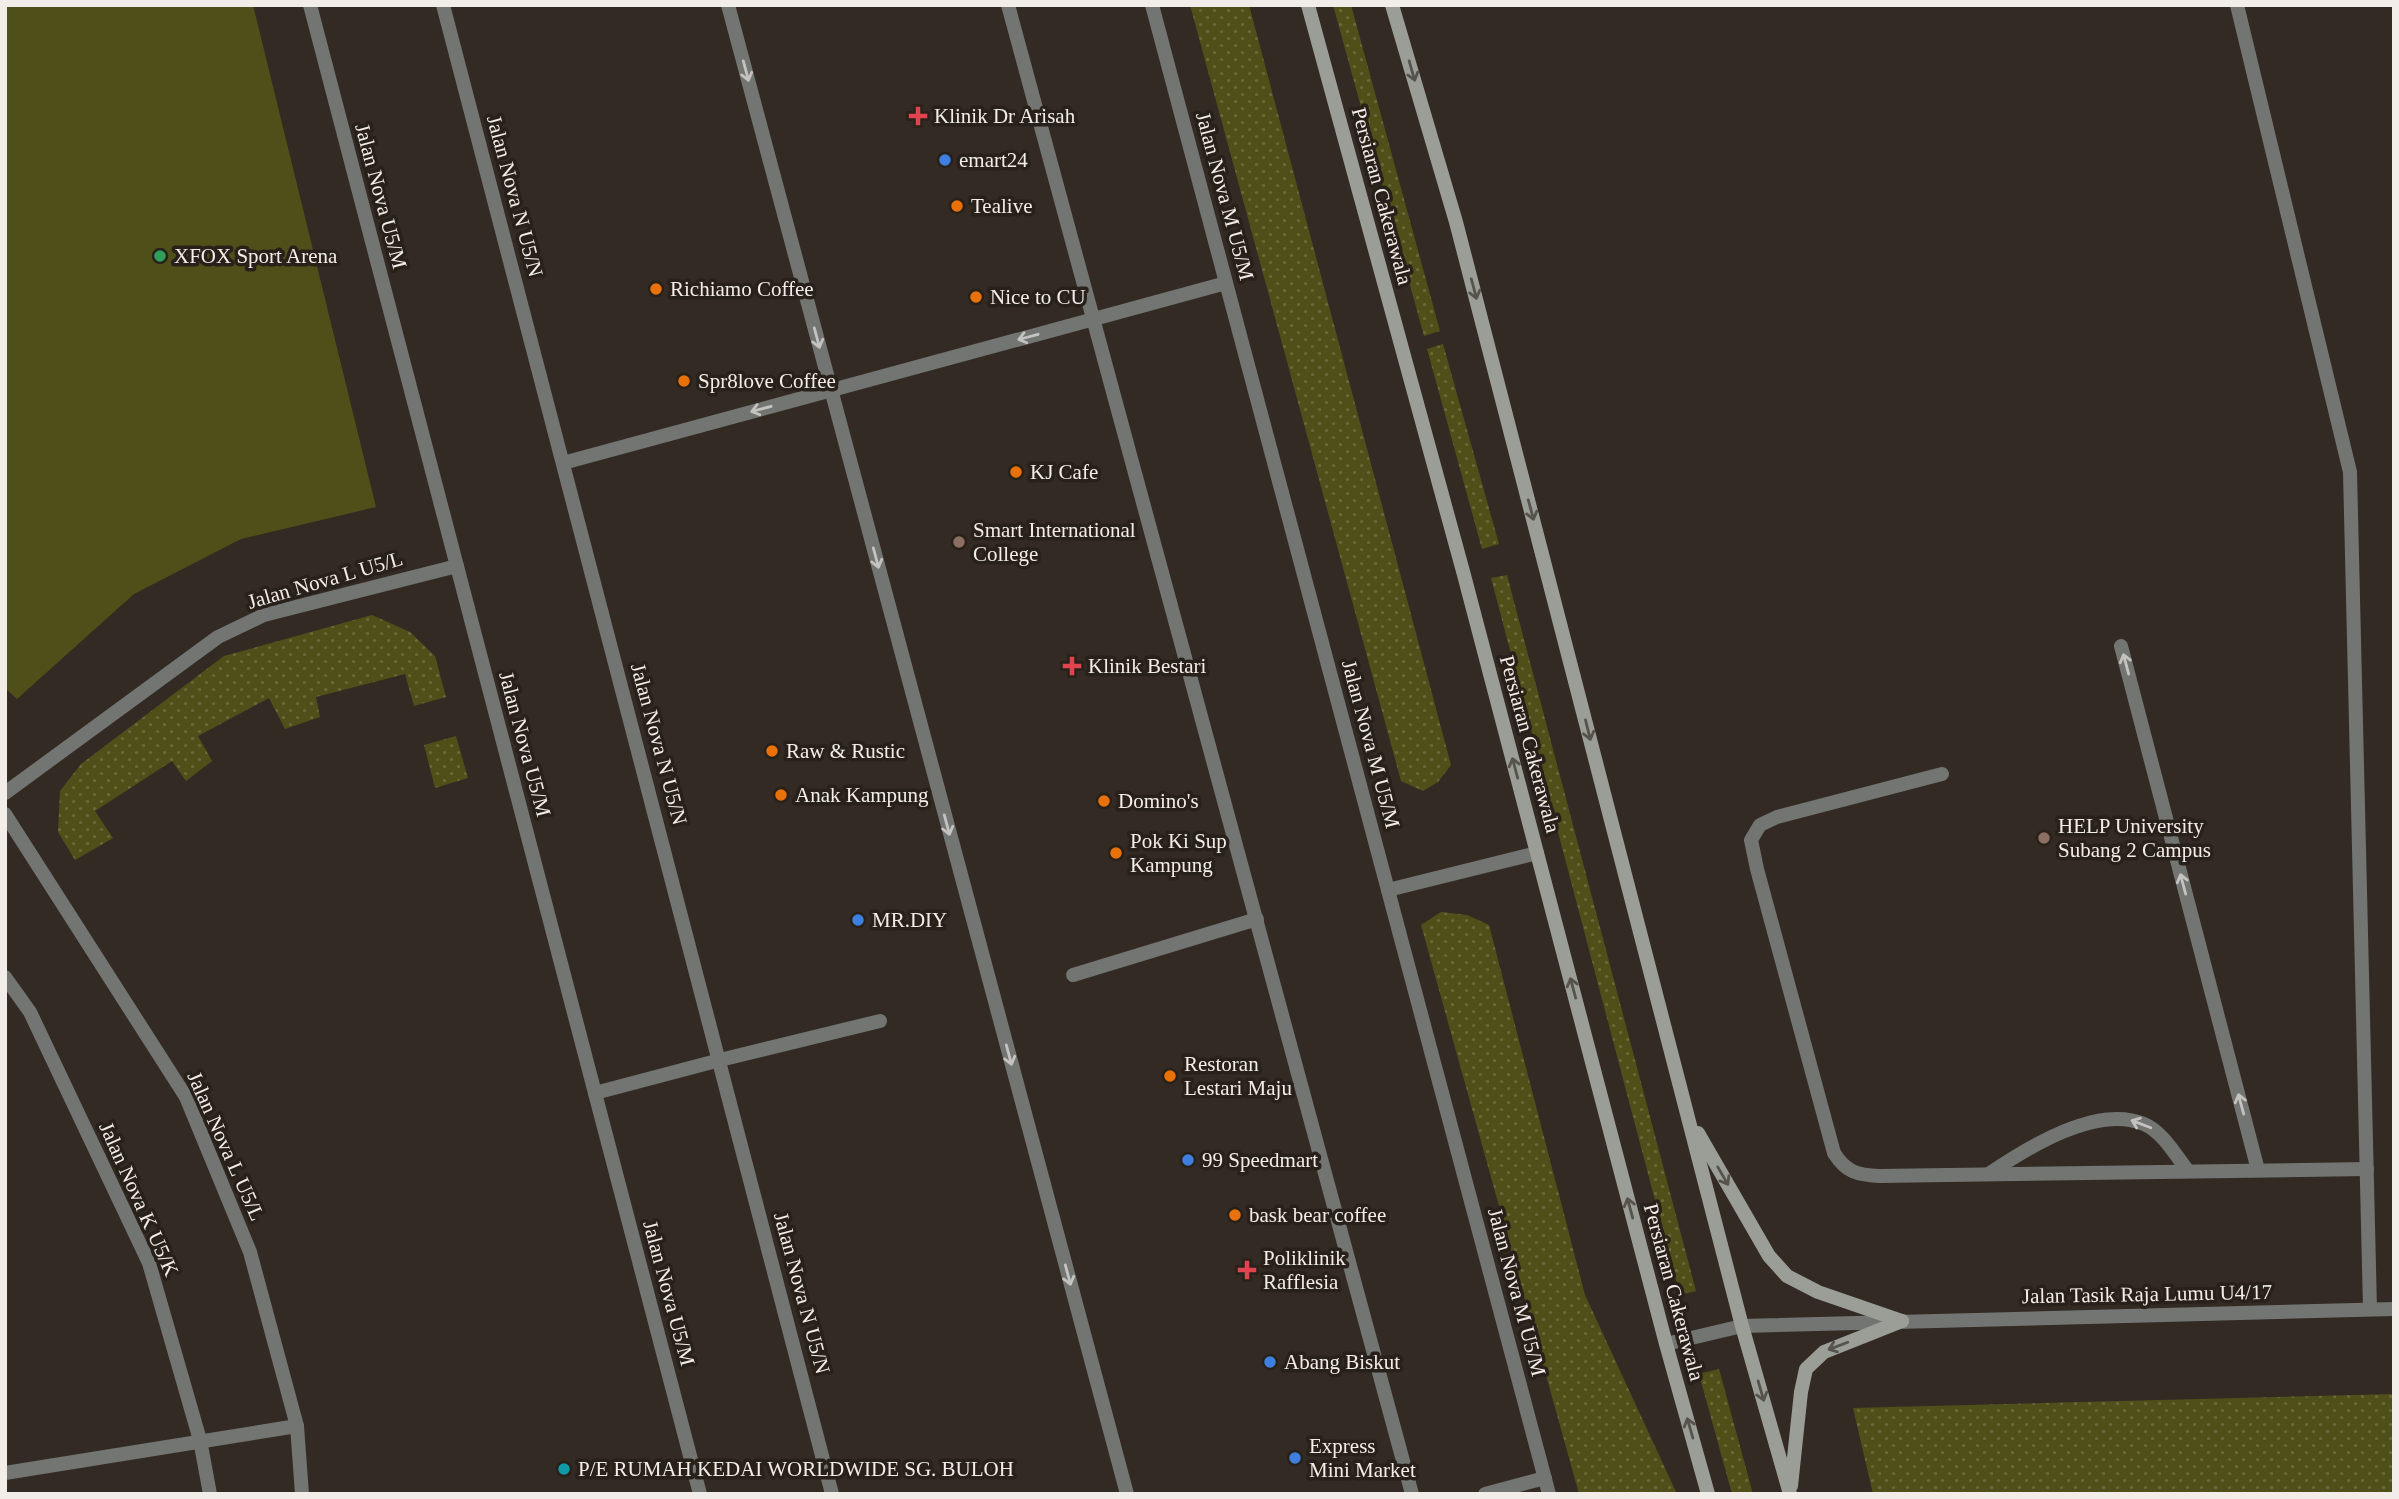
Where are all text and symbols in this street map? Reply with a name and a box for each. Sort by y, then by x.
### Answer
one-way arrow [1406,59,1419,81]
one-way arrow [740,60,753,82]
place label: Klinik Dr Arisah [934,104,1076,128]
street label: Persiaran Cakerawala [1347,105,1417,288]
marker: Klinik Dr Arisah [908,106,928,126]
street label: Jalan Nova M U5/M [1191,109,1259,283]
street label: Jalan Nova N U5/N [482,113,548,279]
street label: Jalan Nova U5/M [350,121,412,272]
place label: emart24 [959,148,1028,172]
marker: emart24 [937,152,953,168]
place label: Tealive [971,194,1033,218]
marker: Tealive [949,198,965,214]
place label: XFOX Sport Arena [174,244,338,268]
marker: XFOX Sport Arena [152,248,168,264]
place label: Richiamo Coffee [670,277,814,301]
one-way arrow [1468,278,1481,300]
marker: Richiamo Coffee [648,281,664,297]
place label: Nice to CU [990,285,1086,309]
marker: Nice to CU [968,289,984,305]
one-way arrow [811,326,824,349]
one-way arrow [1017,331,1040,344]
place label: Spr8love Coffee [698,369,836,393]
marker: Spr8love Coffee [676,373,692,389]
one-way arrow [750,404,772,417]
place label: KJ Cafe [1030,460,1098,484]
marker: KJ Cafe [1008,464,1024,480]
one-way arrow [1525,498,1538,521]
place label: Smart International College [973,518,1136,566]
marker: Smart International College [951,534,967,550]
street label: Jalan Nova L U5/L [244,546,406,614]
one-way arrow [870,546,883,569]
street label: Persiaran Cakerawala [1495,653,1565,836]
one-way arrow [2119,653,2132,676]
place label: Klinik Bestari [1088,654,1207,678]
marker: Klinik Bestari [1062,656,1082,676]
street label: Jalan Nova M U5/M [1337,657,1405,831]
street label: Jalan Nova N U5/N [626,661,692,827]
street label: Jalan Nova U5/M [494,669,556,820]
one-way arrow [1582,718,1595,741]
place label: Raw & Rustic [786,739,905,763]
marker: Raw & Rustic [764,743,780,759]
one-way arrow [1508,757,1521,780]
place label: Anak Kampung [795,783,929,807]
marker: Anak Kampung [773,787,789,803]
place label: Domino's [1118,789,1199,813]
marker: Domino's [1096,793,1112,809]
one-way arrow [942,814,955,836]
place label: HELP University Subang 2 Campus [2058,814,2211,862]
place label: Pok Ki Sup Kampung [1130,829,1227,877]
marker: HELP University Subang 2 Campus [2036,830,2052,846]
marker: Pok Ki Sup Kampung [1108,845,1124,861]
one-way arrow [2176,873,2189,896]
place label: MR.DIY [872,908,947,932]
marker: MR.DIY [850,912,866,928]
one-way arrow [1566,977,1579,1000]
one-way arrow [1003,1043,1016,1066]
place label: Restoran Lestari Maju [1184,1052,1292,1100]
street label: Jalan Nova L U5/L [182,1068,270,1224]
marker: Restoran Lestari Maju [1162,1068,1178,1084]
one-way arrow [2234,1093,2247,1116]
one-way arrow [2130,1117,2152,1130]
street label: Jalan Nova K U5/K [94,1118,184,1280]
place label: 99 Speedmart [1202,1148,1318,1172]
marker: 99 Speedmart [1180,1152,1196,1168]
one-way arrow [1716,1166,1730,1186]
one-way arrow [1623,1198,1636,1220]
street label: Persiaran Cakerawala [1639,1201,1709,1384]
place label: bask bear coffee [1249,1203,1386,1227]
street label: Jalan Nova M U5/M [1483,1205,1551,1379]
marker: bask bear coffee [1227,1207,1243,1223]
street label: Jalan Nova N U5/N [769,1210,835,1376]
street label: Jalan Nova U5/M [638,1218,700,1369]
place label: Poliklinik Rafflesia [1263,1246,1346,1294]
marker: Poliklinik Rafflesia [1237,1260,1257,1280]
one-way arrow [1062,1263,1075,1286]
street label: Jalan Tasik Raja Lumu U4/17 [2022,1280,2272,1308]
one-way arrow [1828,1341,1849,1353]
place label: Abang Biskut [1284,1350,1400,1374]
marker: Abang Biskut [1262,1354,1278,1370]
one-way arrow [1755,1380,1768,1402]
one-way arrow [1682,1417,1695,1439]
place label: Express Mini Market [1309,1434,1416,1482]
marker: Express Mini Market [1287,1450,1303,1466]
place label: P/E RUMAH KEDAI WORLDWIDE SG. BULOH [578,1457,1014,1481]
marker: P/E RUMAH KEDAI WORLDWIDE SG. BULOH [556,1461,572,1477]

